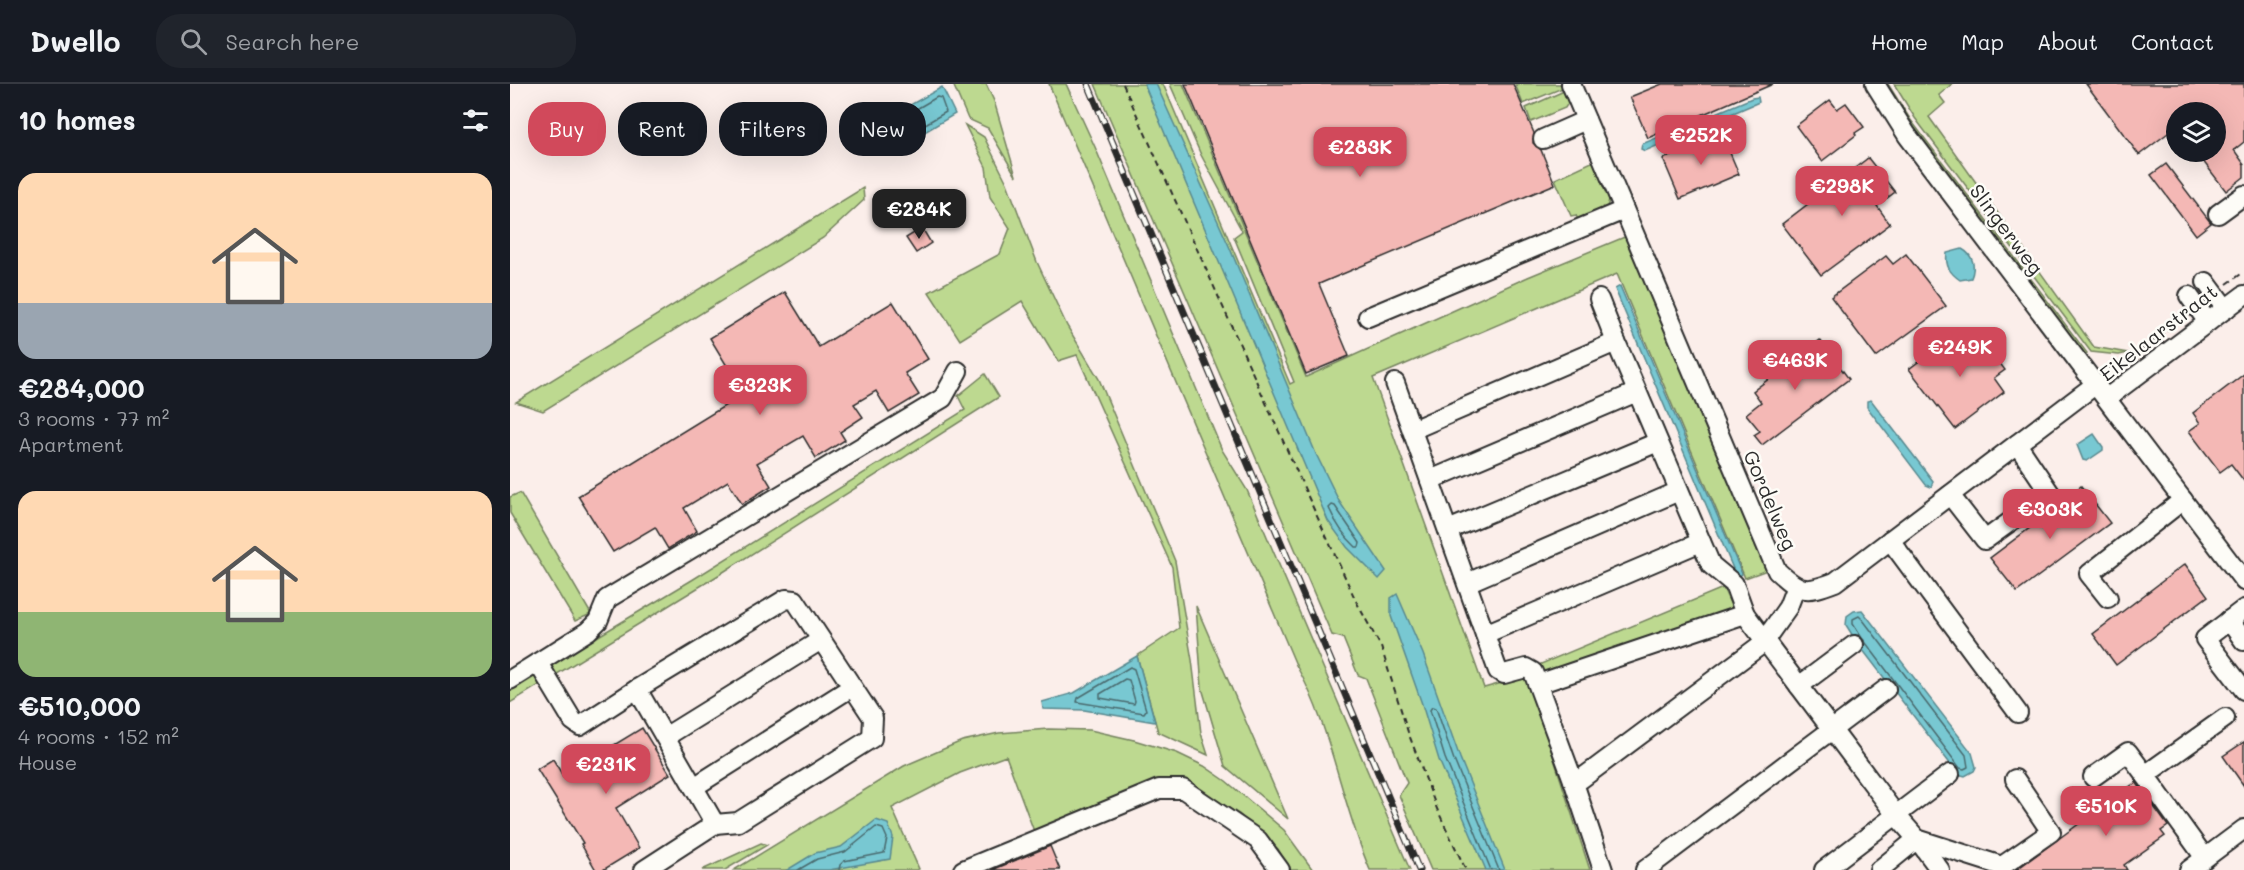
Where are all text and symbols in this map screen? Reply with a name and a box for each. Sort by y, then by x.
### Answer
search box [156,14,576,68]
text: Dwello [30,23,120,59]
icon: search [177,25,210,58]
text: Search here [225,27,359,56]
text: Home [1871,28,1928,55]
text: Map [1961,28,2004,55]
text: About [2037,28,2098,55]
text: Contact [2131,28,2214,55]
chip: Buy [528,102,606,156]
chip: Rent [618,102,707,156]
chip: Filters [719,102,827,156]
chip: New [839,102,926,156]
map controls [2166,102,2226,162]
button: layers [2166,102,2226,162]
text: 10 homes [18,103,136,137]
icon: filters [459,104,492,137]
pin: €252K [1659,115,1743,166]
text: €252K [1669,121,1733,147]
pin: €283K [1318,127,1402,178]
text: €283K [1328,133,1392,159]
pin: €298K [1800,166,1884,217]
text: €298K [1810,172,1874,198]
street label: Slingerweg [1964,178,2050,280]
pin: €284K [877,189,961,240]
text: €284K [886,195,952,221]
icon: home [201,212,309,320]
street label: Eikelaarstraat [2094,278,2222,386]
pin: €249K [1918,327,2002,378]
text: €249K [1927,333,1993,359]
pin: €463K [1753,340,1837,391]
text: €463K [1762,346,1828,372]
pin: €323K [718,365,802,416]
text: €284,000 [18,371,144,405]
text: €323K [728,371,792,397]
text: 3 rooms · 77 m² [18,405,169,431]
text: Apartment [18,431,124,457]
street label: Gordelweg [1738,446,1804,554]
pin: €303K [2008,489,2092,540]
text: €303K [2017,495,2083,521]
icon: home [201,530,309,638]
text: €510,000 [18,689,141,723]
text: 4 rooms · 152 m² [18,723,179,749]
pin: €231K [564,744,648,795]
text: House [18,749,77,775]
text: €231K [575,750,637,776]
pin: €510K [2064,786,2148,837]
text: €510K [2075,792,2137,818]

